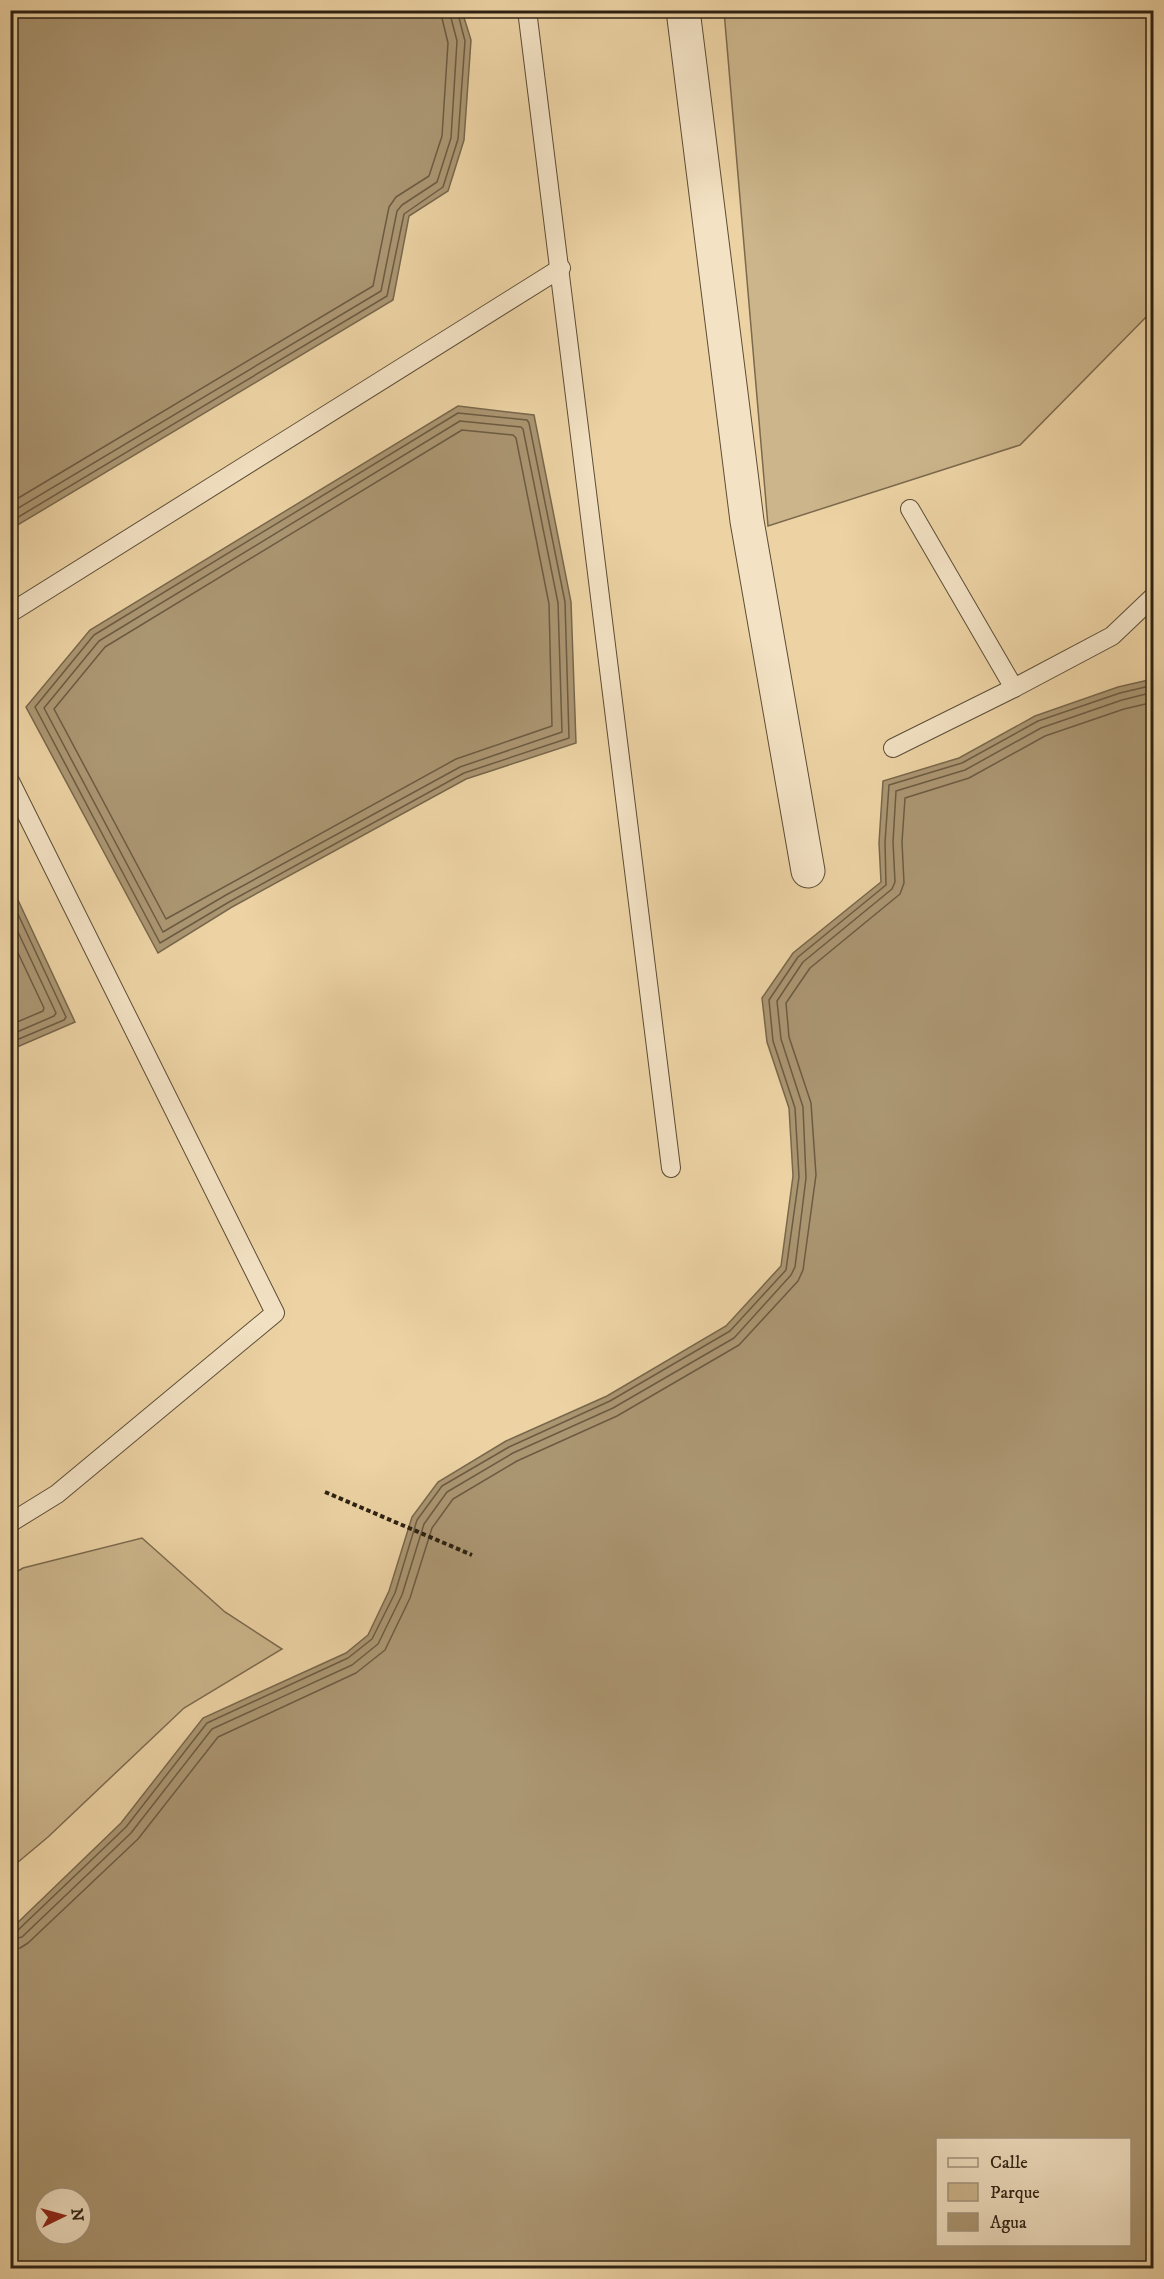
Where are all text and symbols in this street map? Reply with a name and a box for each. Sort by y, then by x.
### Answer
legend [936,2138,1131,2246]
text: Calle [990,2152,1028,2174]
text: Parque [990,2182,1040,2204]
north arrow [33,2186,93,2246]
text: N [66,2207,87,2222]
text: Agua [990,2212,1027,2234]

